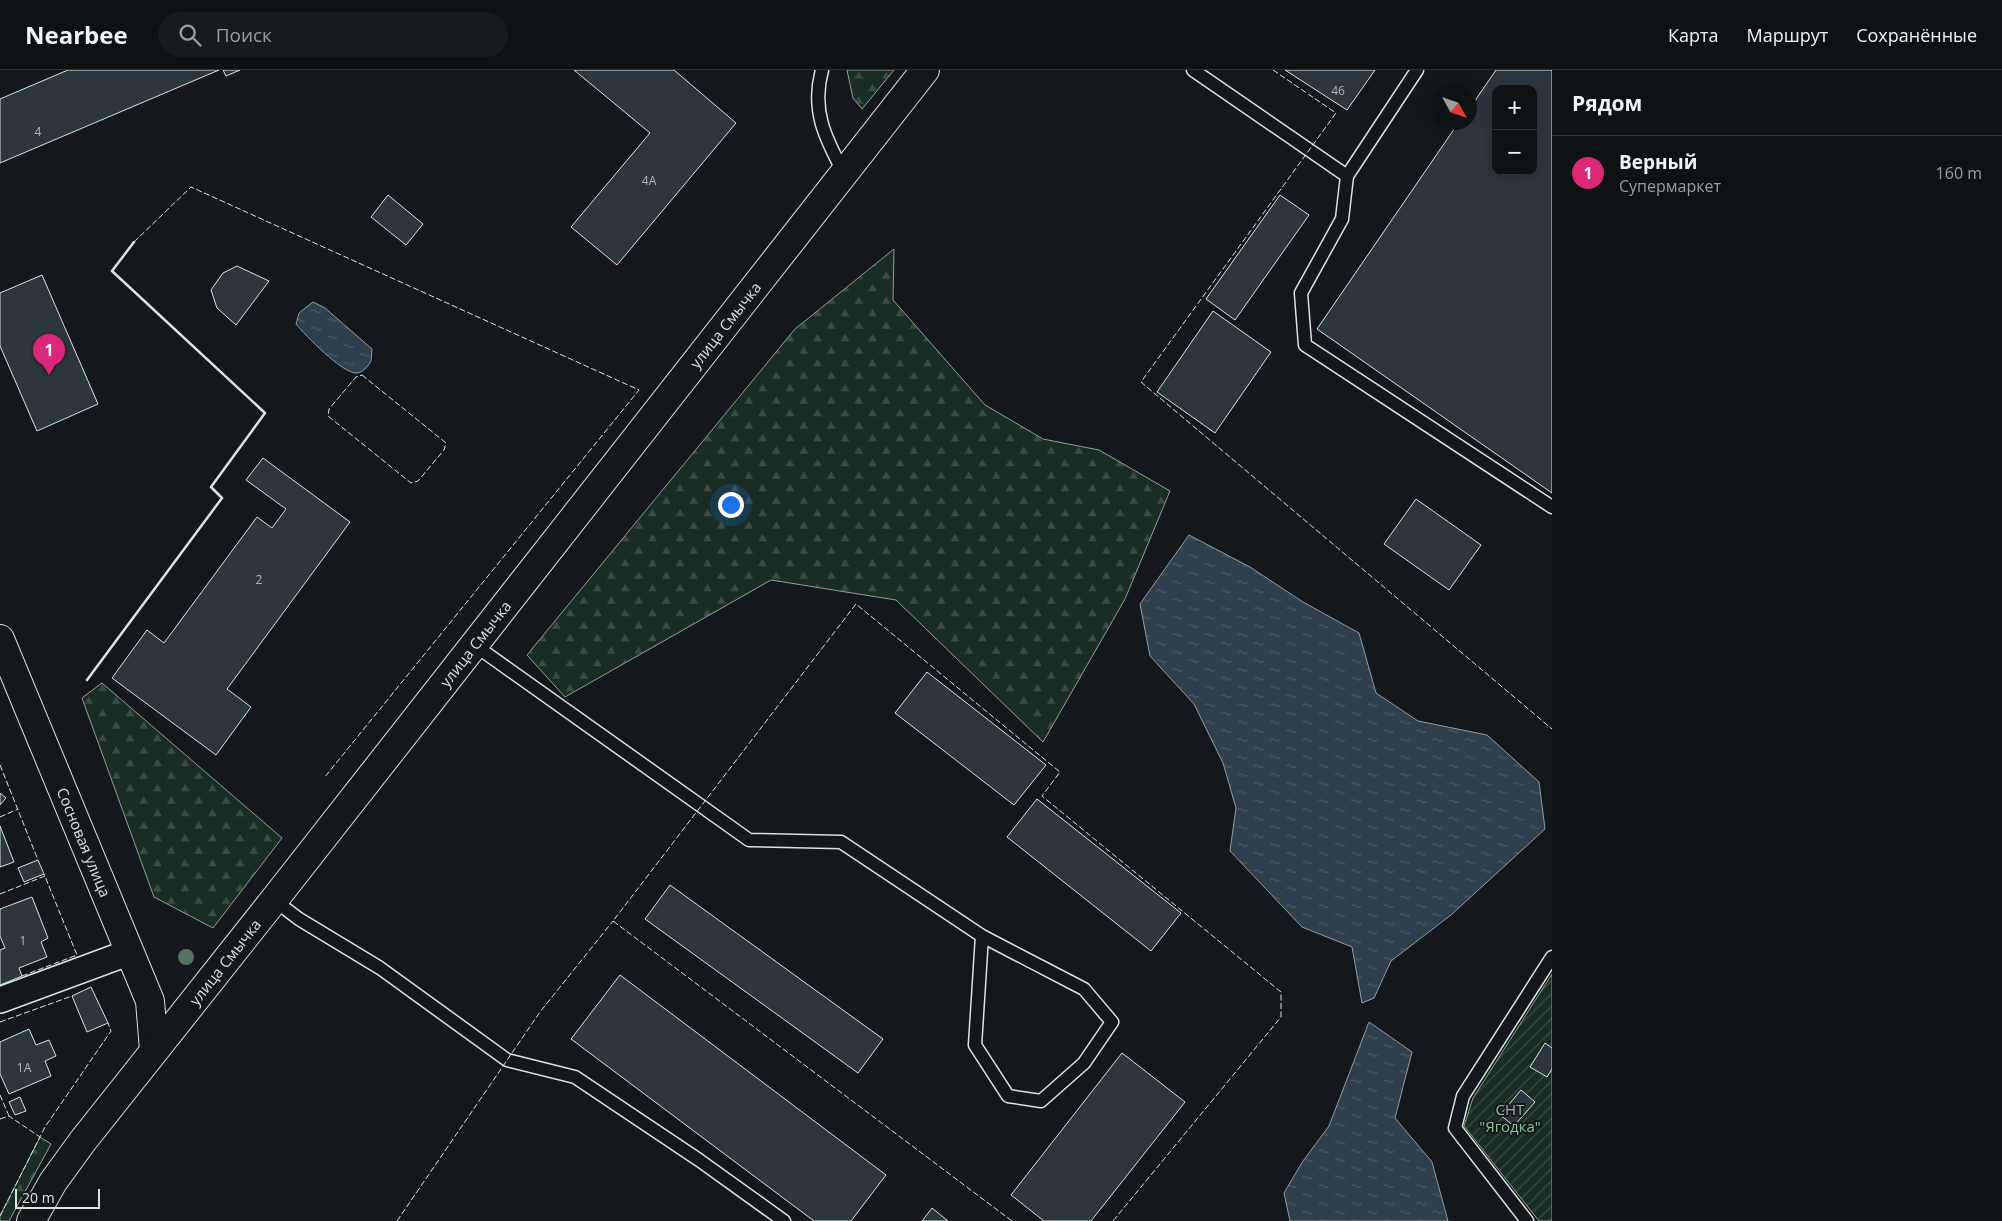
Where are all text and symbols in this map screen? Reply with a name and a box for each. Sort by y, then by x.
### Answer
search box [158,12,508,57]
text: Nearbee [25,18,128,51]
icon: search [176,21,204,49]
text: Поиск [216,22,272,48]
text: Карта [1668,23,1718,47]
text: Маршрут [1746,23,1828,47]
text: Сохранённые [1856,23,1977,47]
house number: 46 [1331,82,1345,99]
north arrow [1432,85,1477,130]
map controls [1492,85,1537,175]
button: + [1492,85,1537,130]
text: Рядом [1572,89,1642,117]
house number: 4 [35,123,42,140]
button: − [1492,130,1537,175]
text: Верный [1619,149,1697,175]
text: 1 [1583,162,1593,184]
text: 160 m [1936,162,1982,184]
house number: 4А [642,172,657,189]
text: Супермаркет [1619,175,1721,197]
street label: улица Смычка [685,278,765,372]
pin: 1 [33,334,65,375]
your location [718,492,744,518]
house number: 2 [256,571,263,588]
street label: улица Смычка [435,596,515,691]
street label: Сосновая улица [53,784,116,900]
street label: улица Смычка [185,915,265,1009]
house number: 1 [20,932,26,949]
house number: 1А [17,1059,32,1076]
park label: СНТ "Ягодка" [1479,1099,1541,1136]
scale bar [15,1186,100,1209]
text: 20 m [22,1188,55,1207]

